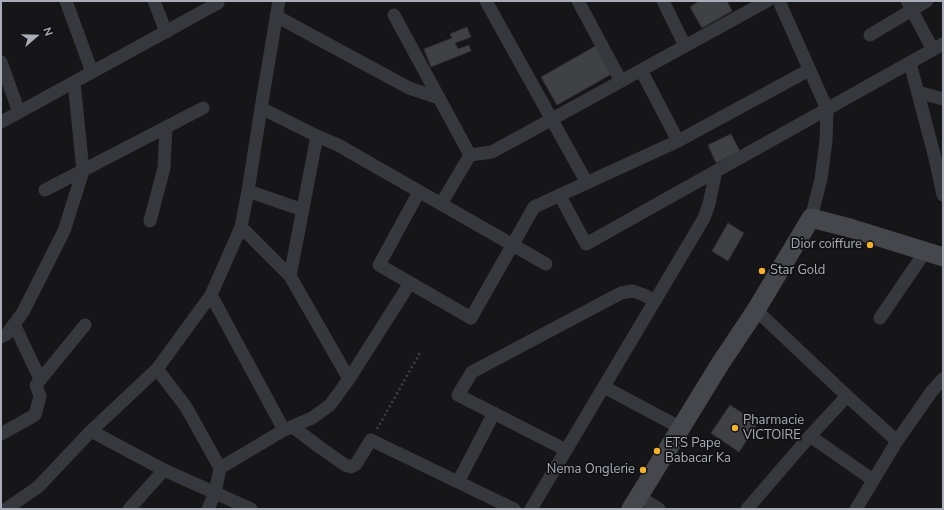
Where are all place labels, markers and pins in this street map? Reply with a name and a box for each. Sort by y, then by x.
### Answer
place label: Dior coiffure [791,237,862,253]
marker: Dior coiffure [865,240,875,250]
place label: Star Gold [770,263,825,279]
marker: Star Gold [757,266,767,276]
place label: Pharmacie VICTOIRE [743,413,804,444]
marker: Pharmacie VICTOIRE [730,423,740,433]
place label: ETS Pape Babacar Ka [665,436,731,467]
marker: ETS Pape Babacar Ka [652,446,662,456]
place label: Nema Onglerie [547,462,635,478]
marker: Nema Onglerie [638,465,648,475]

